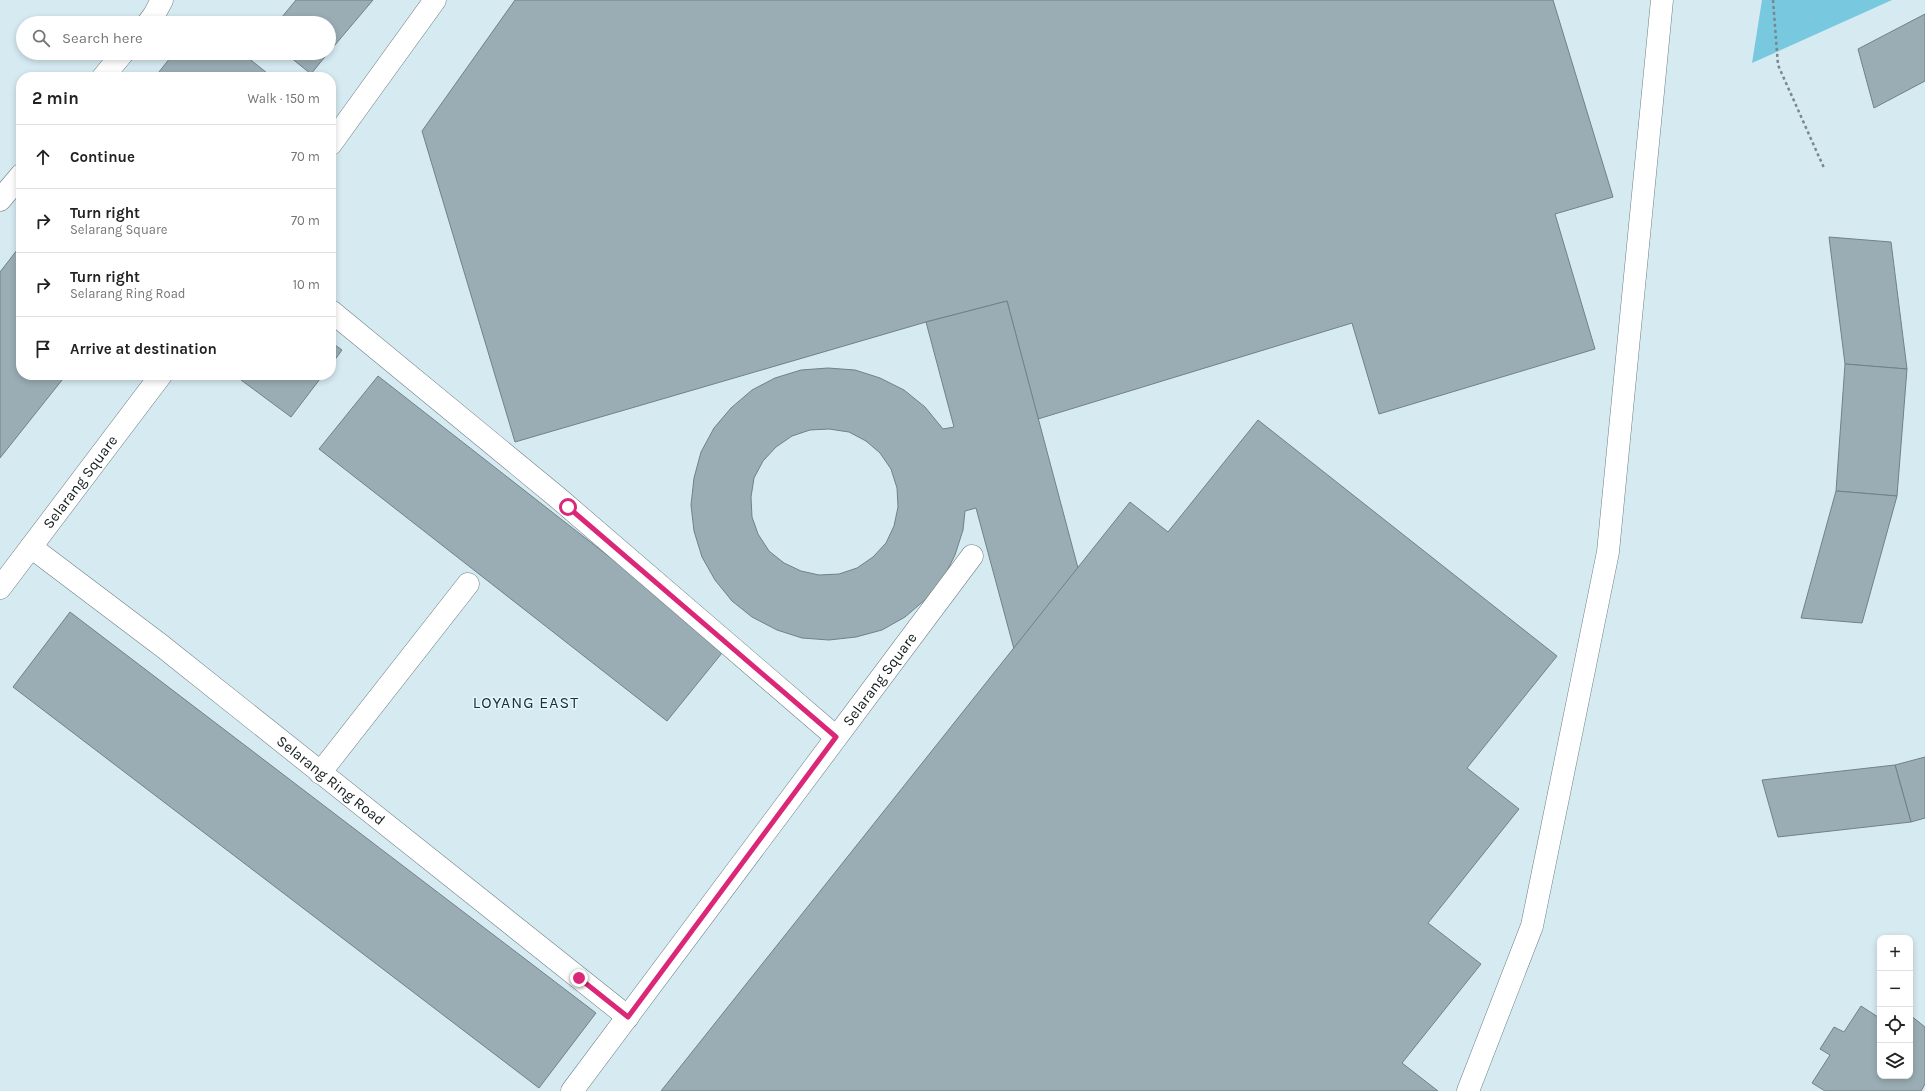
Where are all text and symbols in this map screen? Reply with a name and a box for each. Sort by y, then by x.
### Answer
search box [16,16,336,60]
icon: search [30,27,52,49]
text: Search here [62,29,143,47]
text: 2 min [32,88,79,108]
text: Walk · 150 m [248,91,320,106]
icon: ahead [32,146,54,168]
text: Continue [70,148,135,166]
text: 70 m [291,149,320,164]
text: Turn right [70,204,140,222]
icon: right [32,210,54,232]
text: 70 m [291,213,320,228]
text: Selarang Square [70,222,167,237]
text: Turn right [70,268,140,286]
icon: right [32,274,54,296]
text: 10 m [293,277,320,292]
text: Selarang Ring Road [70,286,186,301]
icon: arrive [32,338,54,360]
text: Arrive at destination [70,340,217,358]
street label: Selarang Square [39,432,121,532]
route start [559,498,577,516]
street label: Selarang Square [839,629,921,730]
district label: LOYANG EAST [473,693,579,712]
street label: Selarang Ring Road [273,732,389,829]
map controls [1877,935,1913,1079]
button: + [1877,935,1913,971]
route end [570,969,588,987]
button: − [1877,971,1913,1007]
button: locate [1877,1007,1913,1043]
button: layers [1877,1043,1913,1079]

